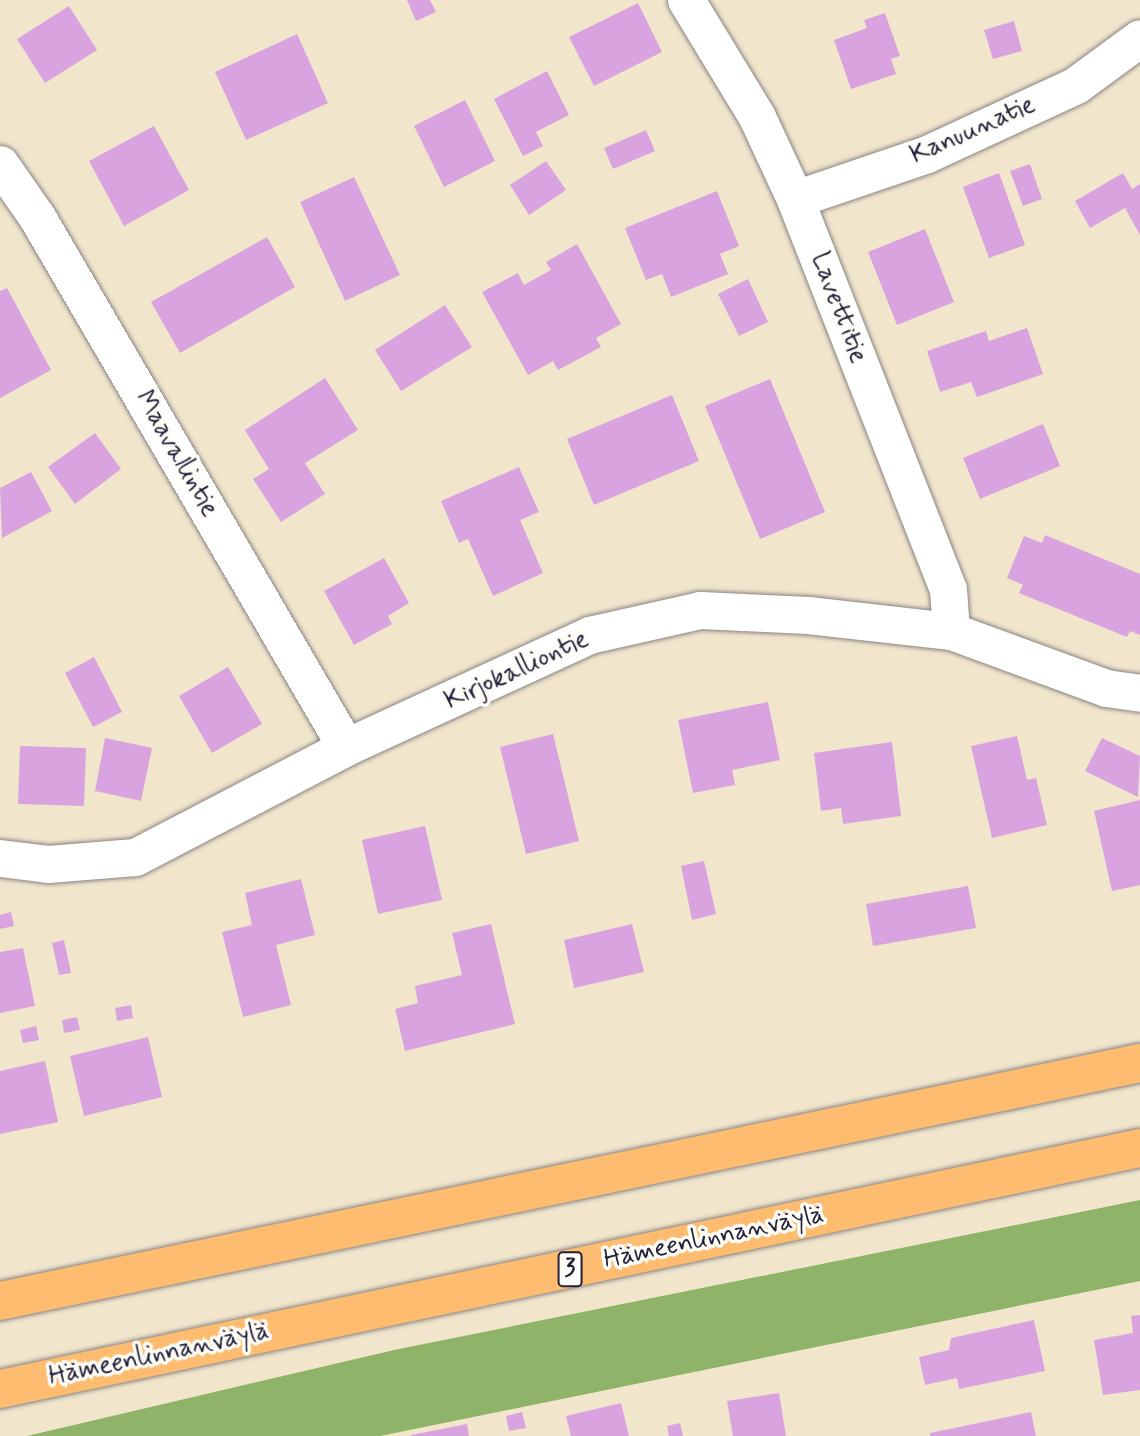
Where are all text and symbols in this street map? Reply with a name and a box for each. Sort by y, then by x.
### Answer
street label: Kanuunatie [906,90,1040,172]
street label: Lavettitie [803,248,873,368]
street label: Maavallintie [127,385,225,523]
street label: Kirjokalliontie [440,624,594,718]
street label: Hämeenlinnanväylä [601,1199,827,1277]
road number: 3 [556,1248,584,1289]
street label: Hämeenlinnanväylä [46,1316,272,1394]

